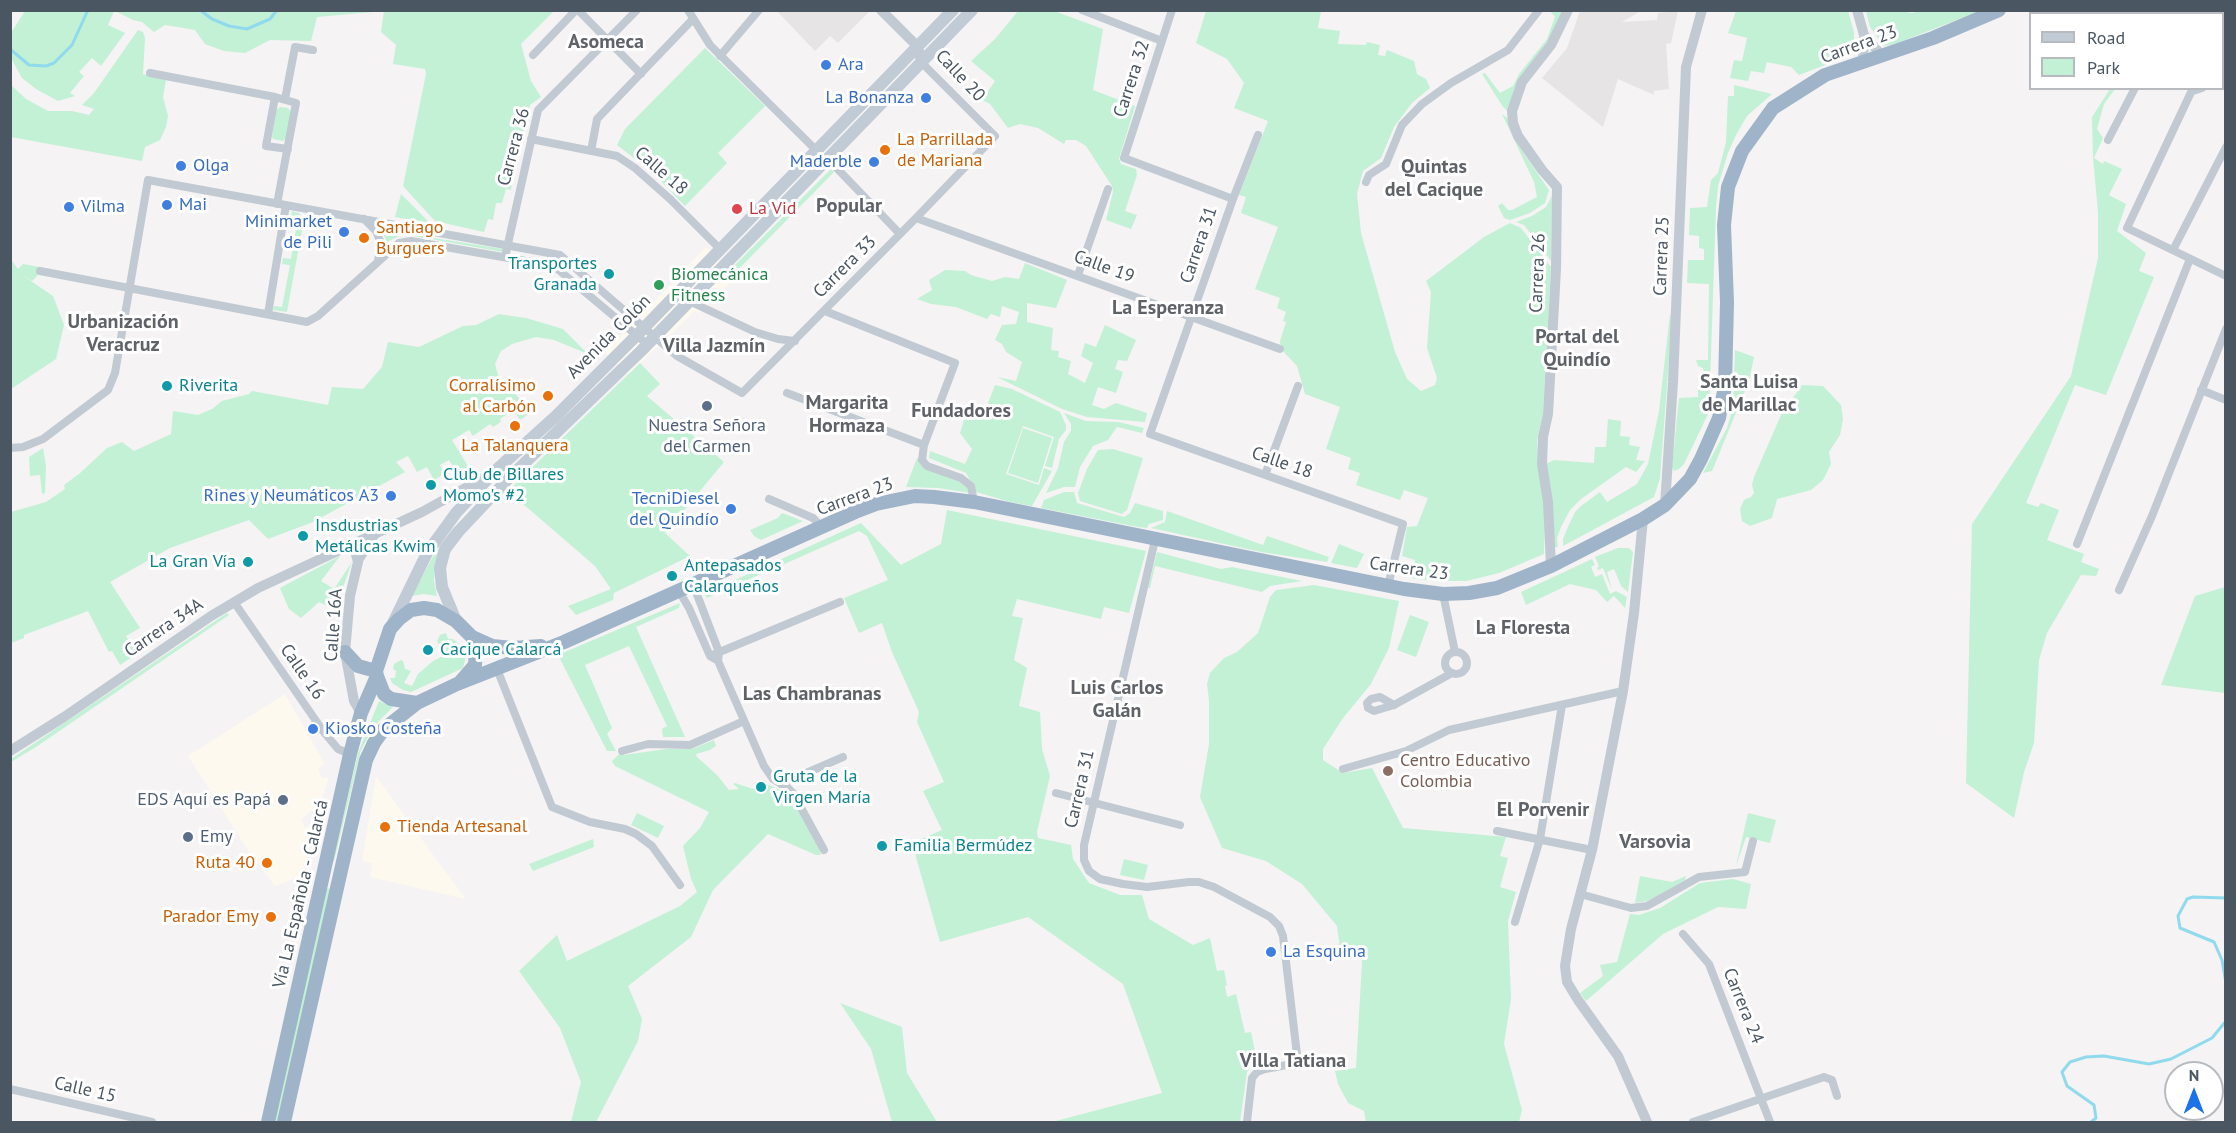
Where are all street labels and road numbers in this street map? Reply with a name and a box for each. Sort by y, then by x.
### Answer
street label: Carrera 23 [1818,21,1900,69]
street label: Carrera 32 [1109,38,1155,120]
street label: Calle 20 [931,46,989,106]
street label: Carrera 36 [493,106,535,188]
street label: Calle 18 [630,142,692,200]
street label: Carrera 31 [1176,204,1222,286]
street label: Carrera 25 [1650,216,1674,296]
street label: Carrera 33 [809,231,881,303]
street label: Carrera 26 [1526,233,1550,313]
street label: Calle 19 [1071,246,1137,288]
street label: Avenida Colón [563,291,655,383]
street label: Calle 18 [1249,443,1315,483]
street label: Carrera 23 [814,473,896,521]
street label: Carrera 23 [1368,553,1450,585]
street label: Calle 16A [321,588,347,662]
street label: Carrera 34A [121,594,207,662]
street label: Calle 16 [275,640,329,704]
street label: Carrera 31 [1061,748,1099,830]
street label: Vía La Española - Calarcá [269,798,333,990]
street label: Carrera 24 [1718,965,1768,1047]
street label: Calle 15 [52,1072,118,1108]

